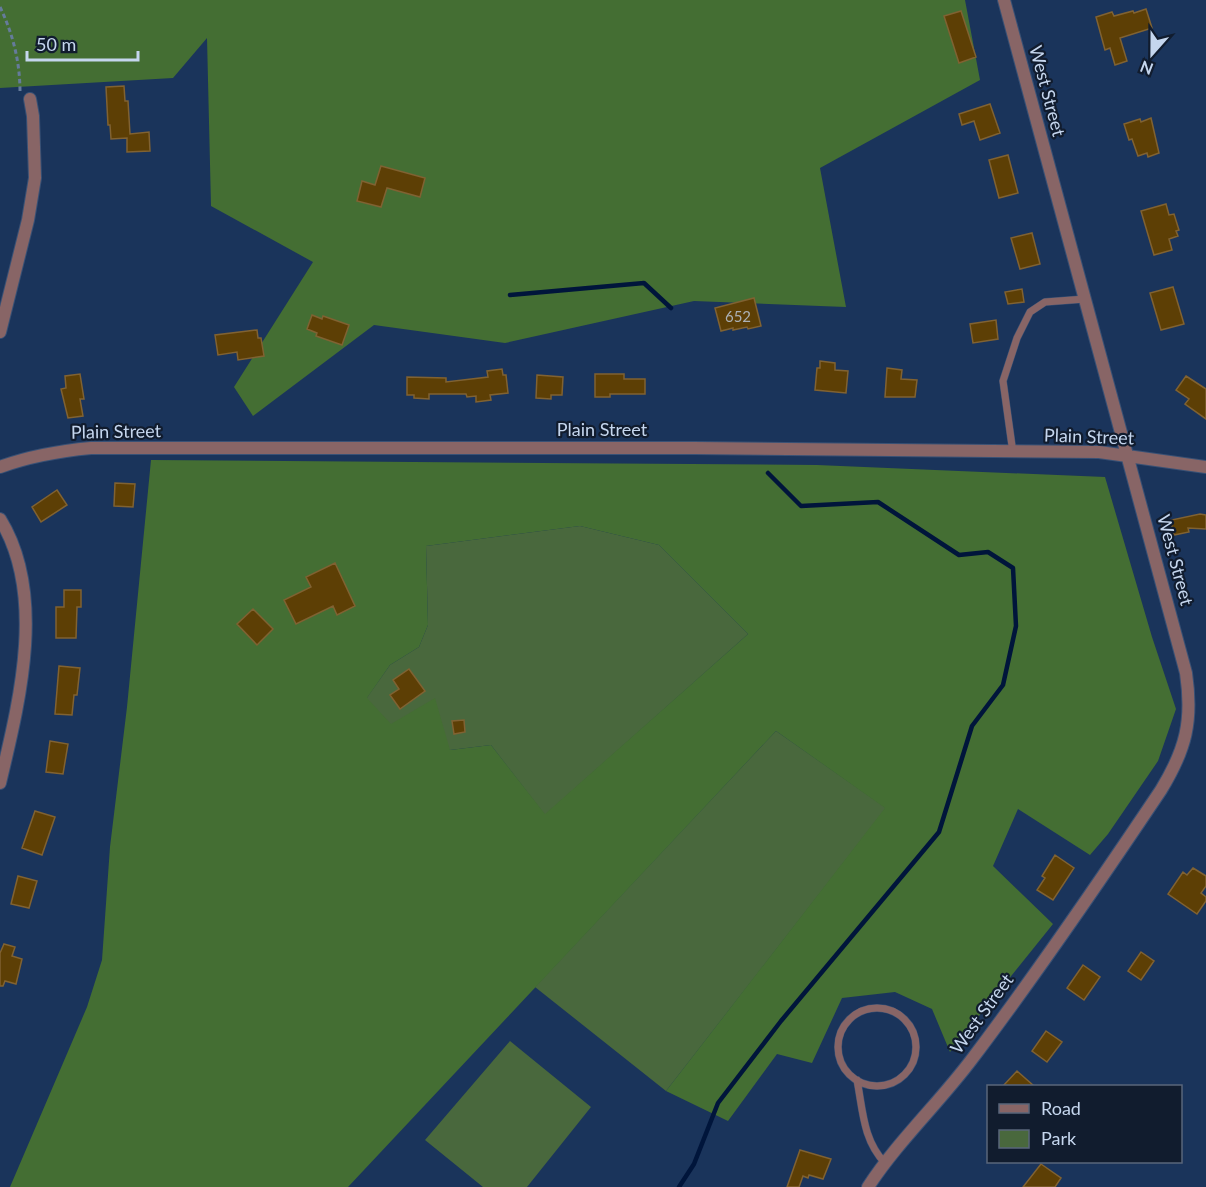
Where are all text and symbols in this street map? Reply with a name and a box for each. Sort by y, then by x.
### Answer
scale bar [27,24,138,62]
north arrow [1122,24,1182,84]
text: 50 m [36,33,76,55]
street label: West Street [1025,43,1071,139]
text: N [1137,57,1156,80]
house number: 652 [725,307,751,325]
street label: Plain Street [557,418,648,440]
street label: Plain Street [71,419,162,443]
street label: Plain Street [1044,423,1135,449]
street label: West Street [1153,512,1199,608]
street label: West Street [945,969,1018,1058]
legend [987,1085,1182,1163]
text: Road [1041,1097,1081,1119]
text: Park [1041,1127,1077,1149]

